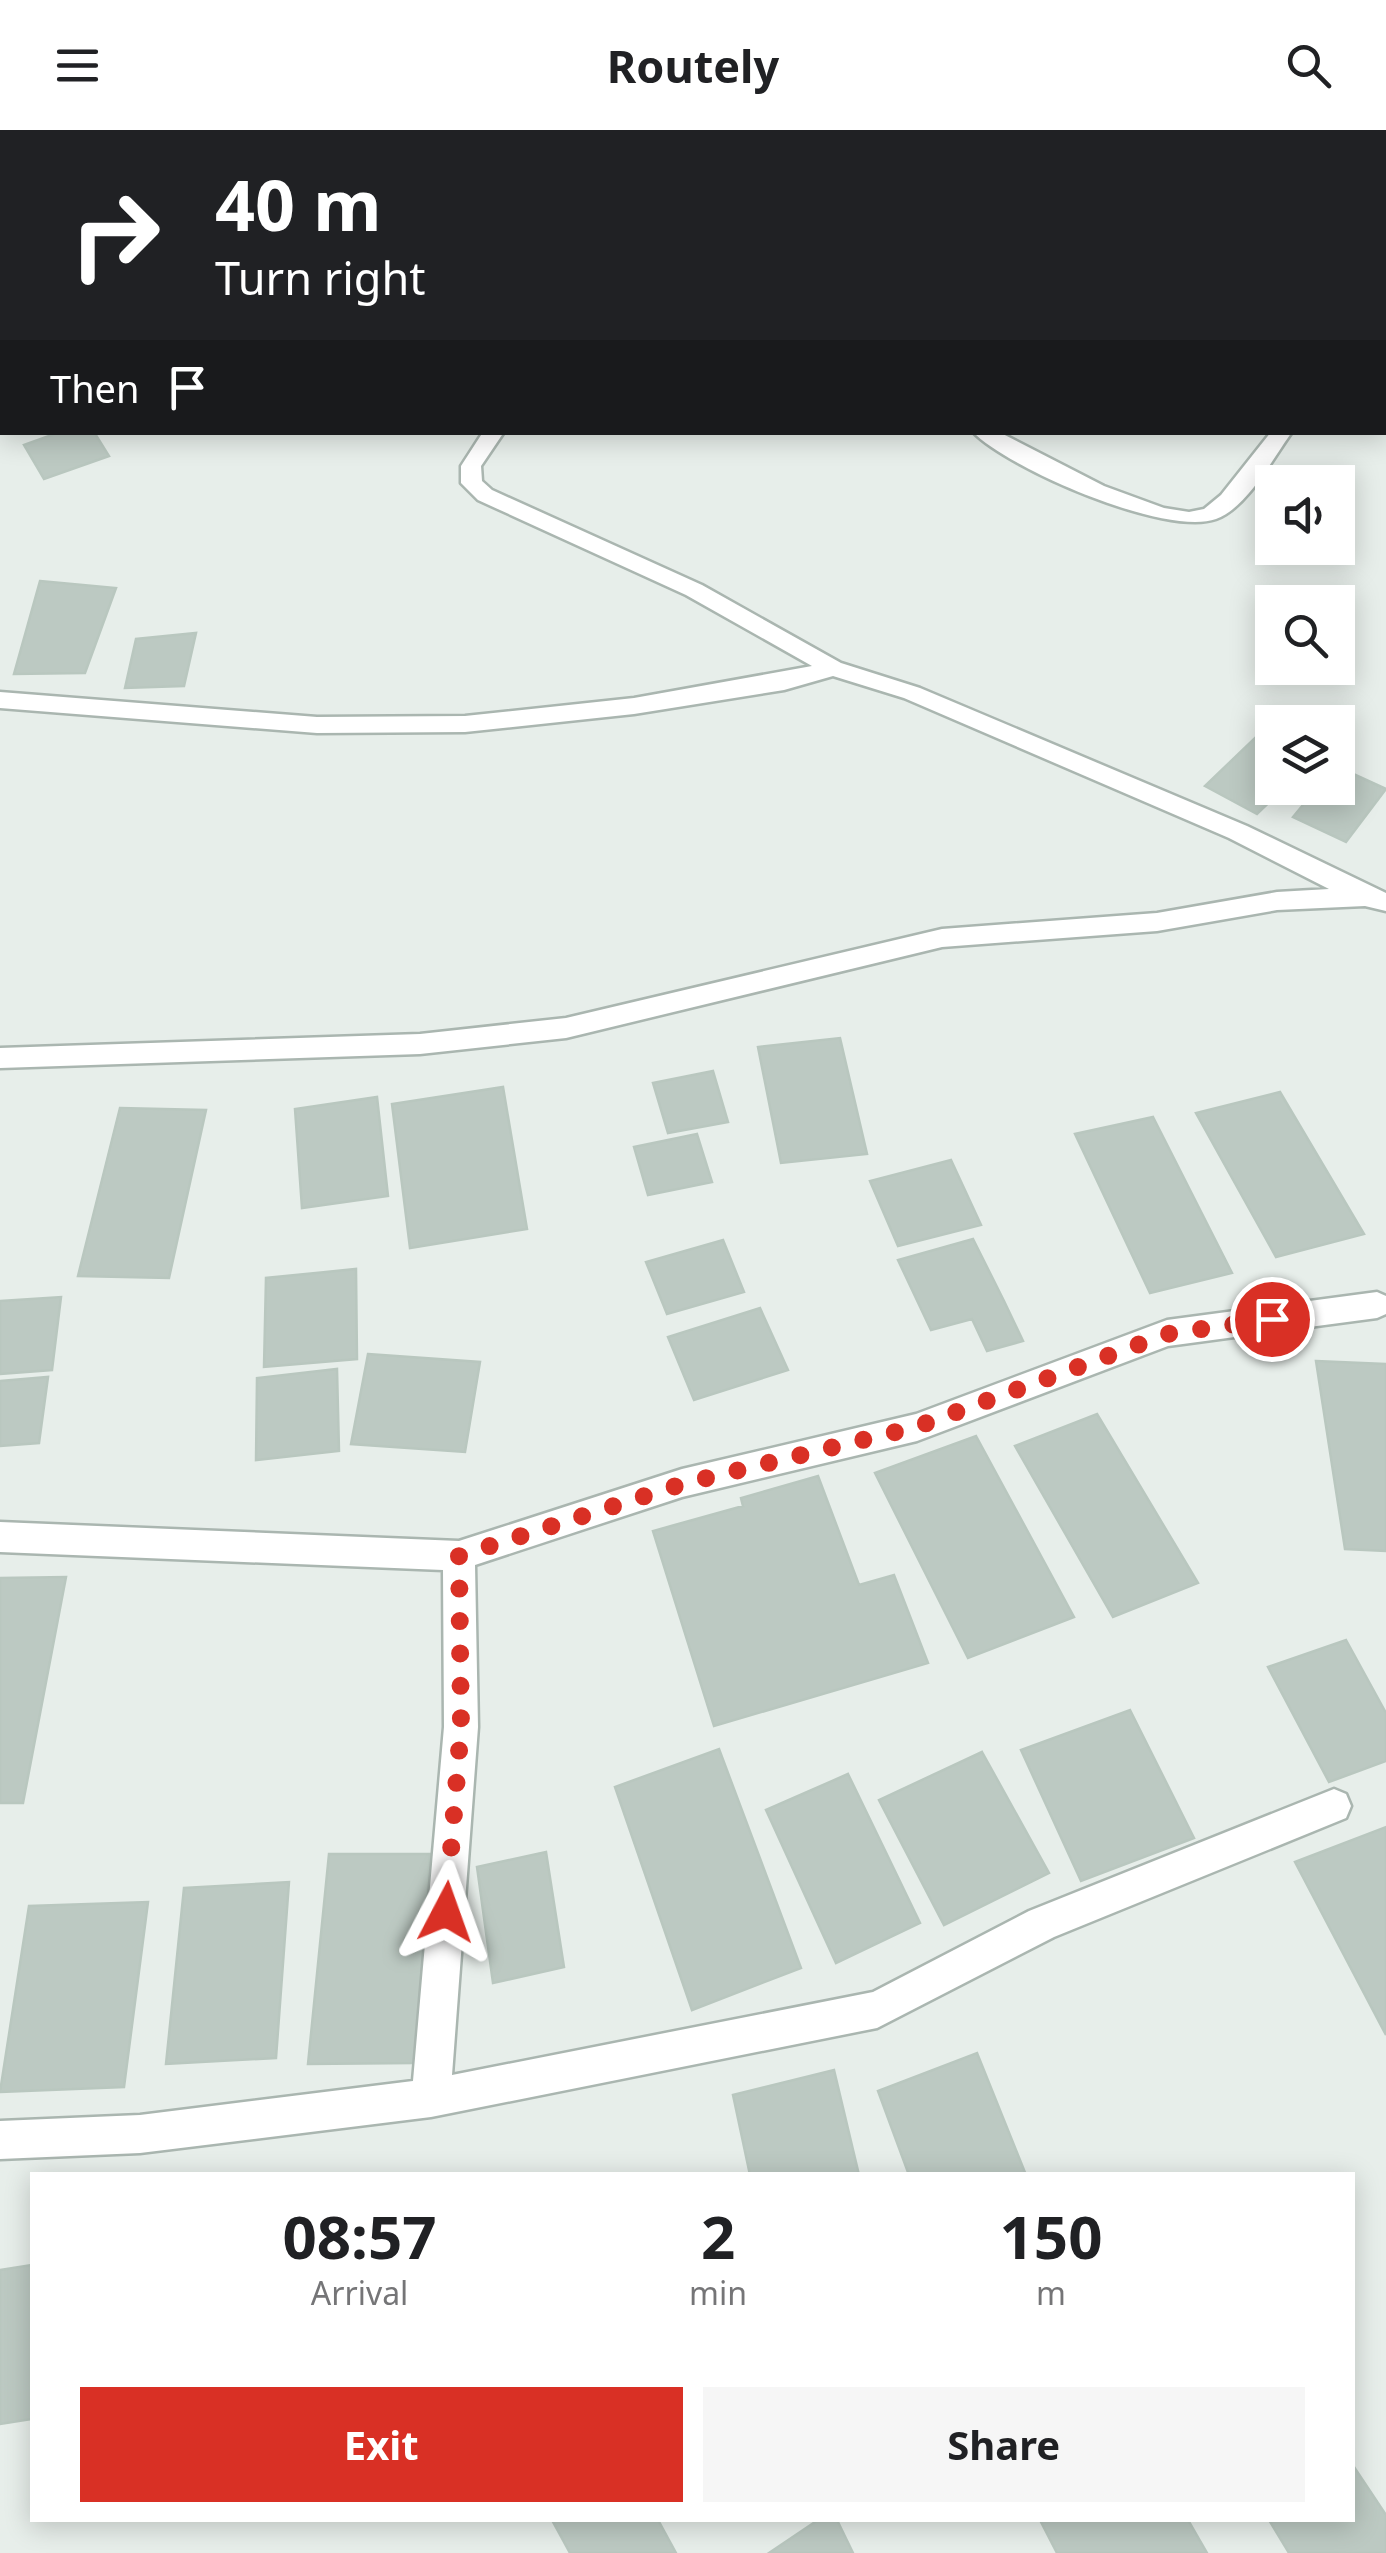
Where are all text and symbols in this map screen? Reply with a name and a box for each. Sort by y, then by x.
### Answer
text: Routely [607,35,779,96]
icon: menu [50,38,105,93]
icon: search [1281,38,1336,93]
text: 40 m [215,156,382,252]
icon: right [50,170,180,300]
text: Turn right [215,247,426,308]
icon: arrive [160,360,215,415]
text: Then [50,362,140,414]
map controls [1255,465,1355,805]
button: sound [1255,465,1355,565]
button: search [1255,585,1355,685]
button: layers [1255,705,1355,805]
pin [1230,1277,1315,1362]
icon: arrive [1245,1292,1300,1347]
position arrow [394,1860,498,1964]
text: 08:57 [282,2195,437,2277]
text: 2 [701,2195,735,2277]
text: 150 [1000,2195,1103,2277]
text: Arrival [311,2271,408,2314]
text: min [689,2271,747,2314]
text: m [1036,2271,1066,2314]
button: Exit [80,2387,683,2502]
button: Share [703,2387,1305,2502]

